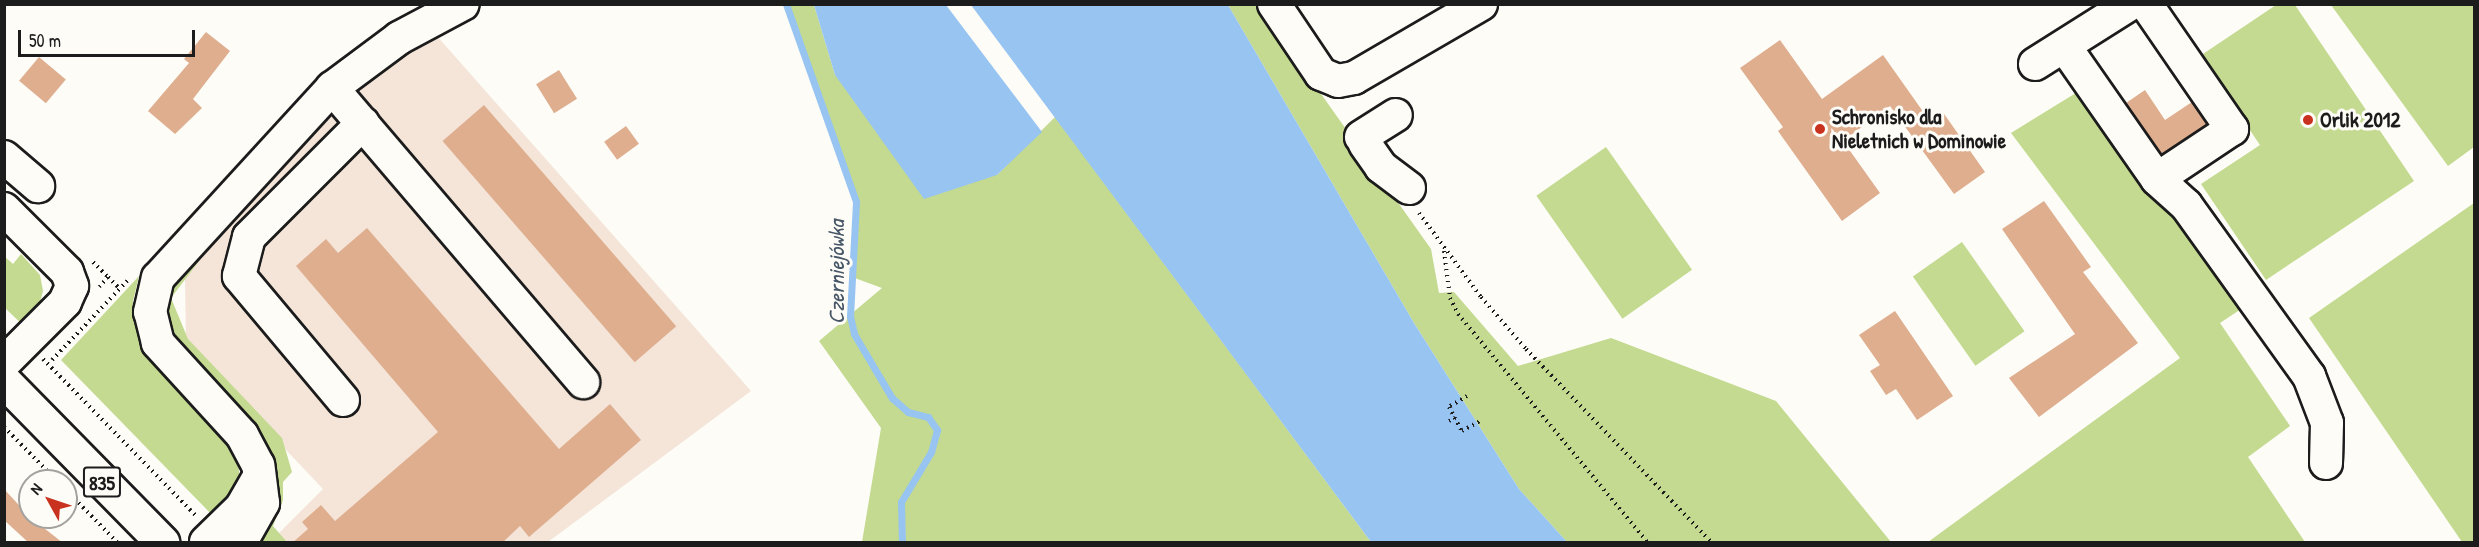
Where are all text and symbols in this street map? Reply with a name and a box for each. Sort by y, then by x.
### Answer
scale bar [21,18,198,56]
text: 50 m [29,28,61,53]
place label: Schronisko dla Nieletnich w Dominowie [1832,104,2006,154]
place label: Orlik 2012 [2320,107,2400,133]
marker: Orlik 2012 [2301,113,2315,127]
marker: Schronisko dla Nieletnich w Dominowie [1813,122,1827,136]
water label: Czerniejówka [824,220,850,324]
road number: 835 [82,465,122,499]
north arrow [18,469,78,529]
text: N [25,478,47,499]

